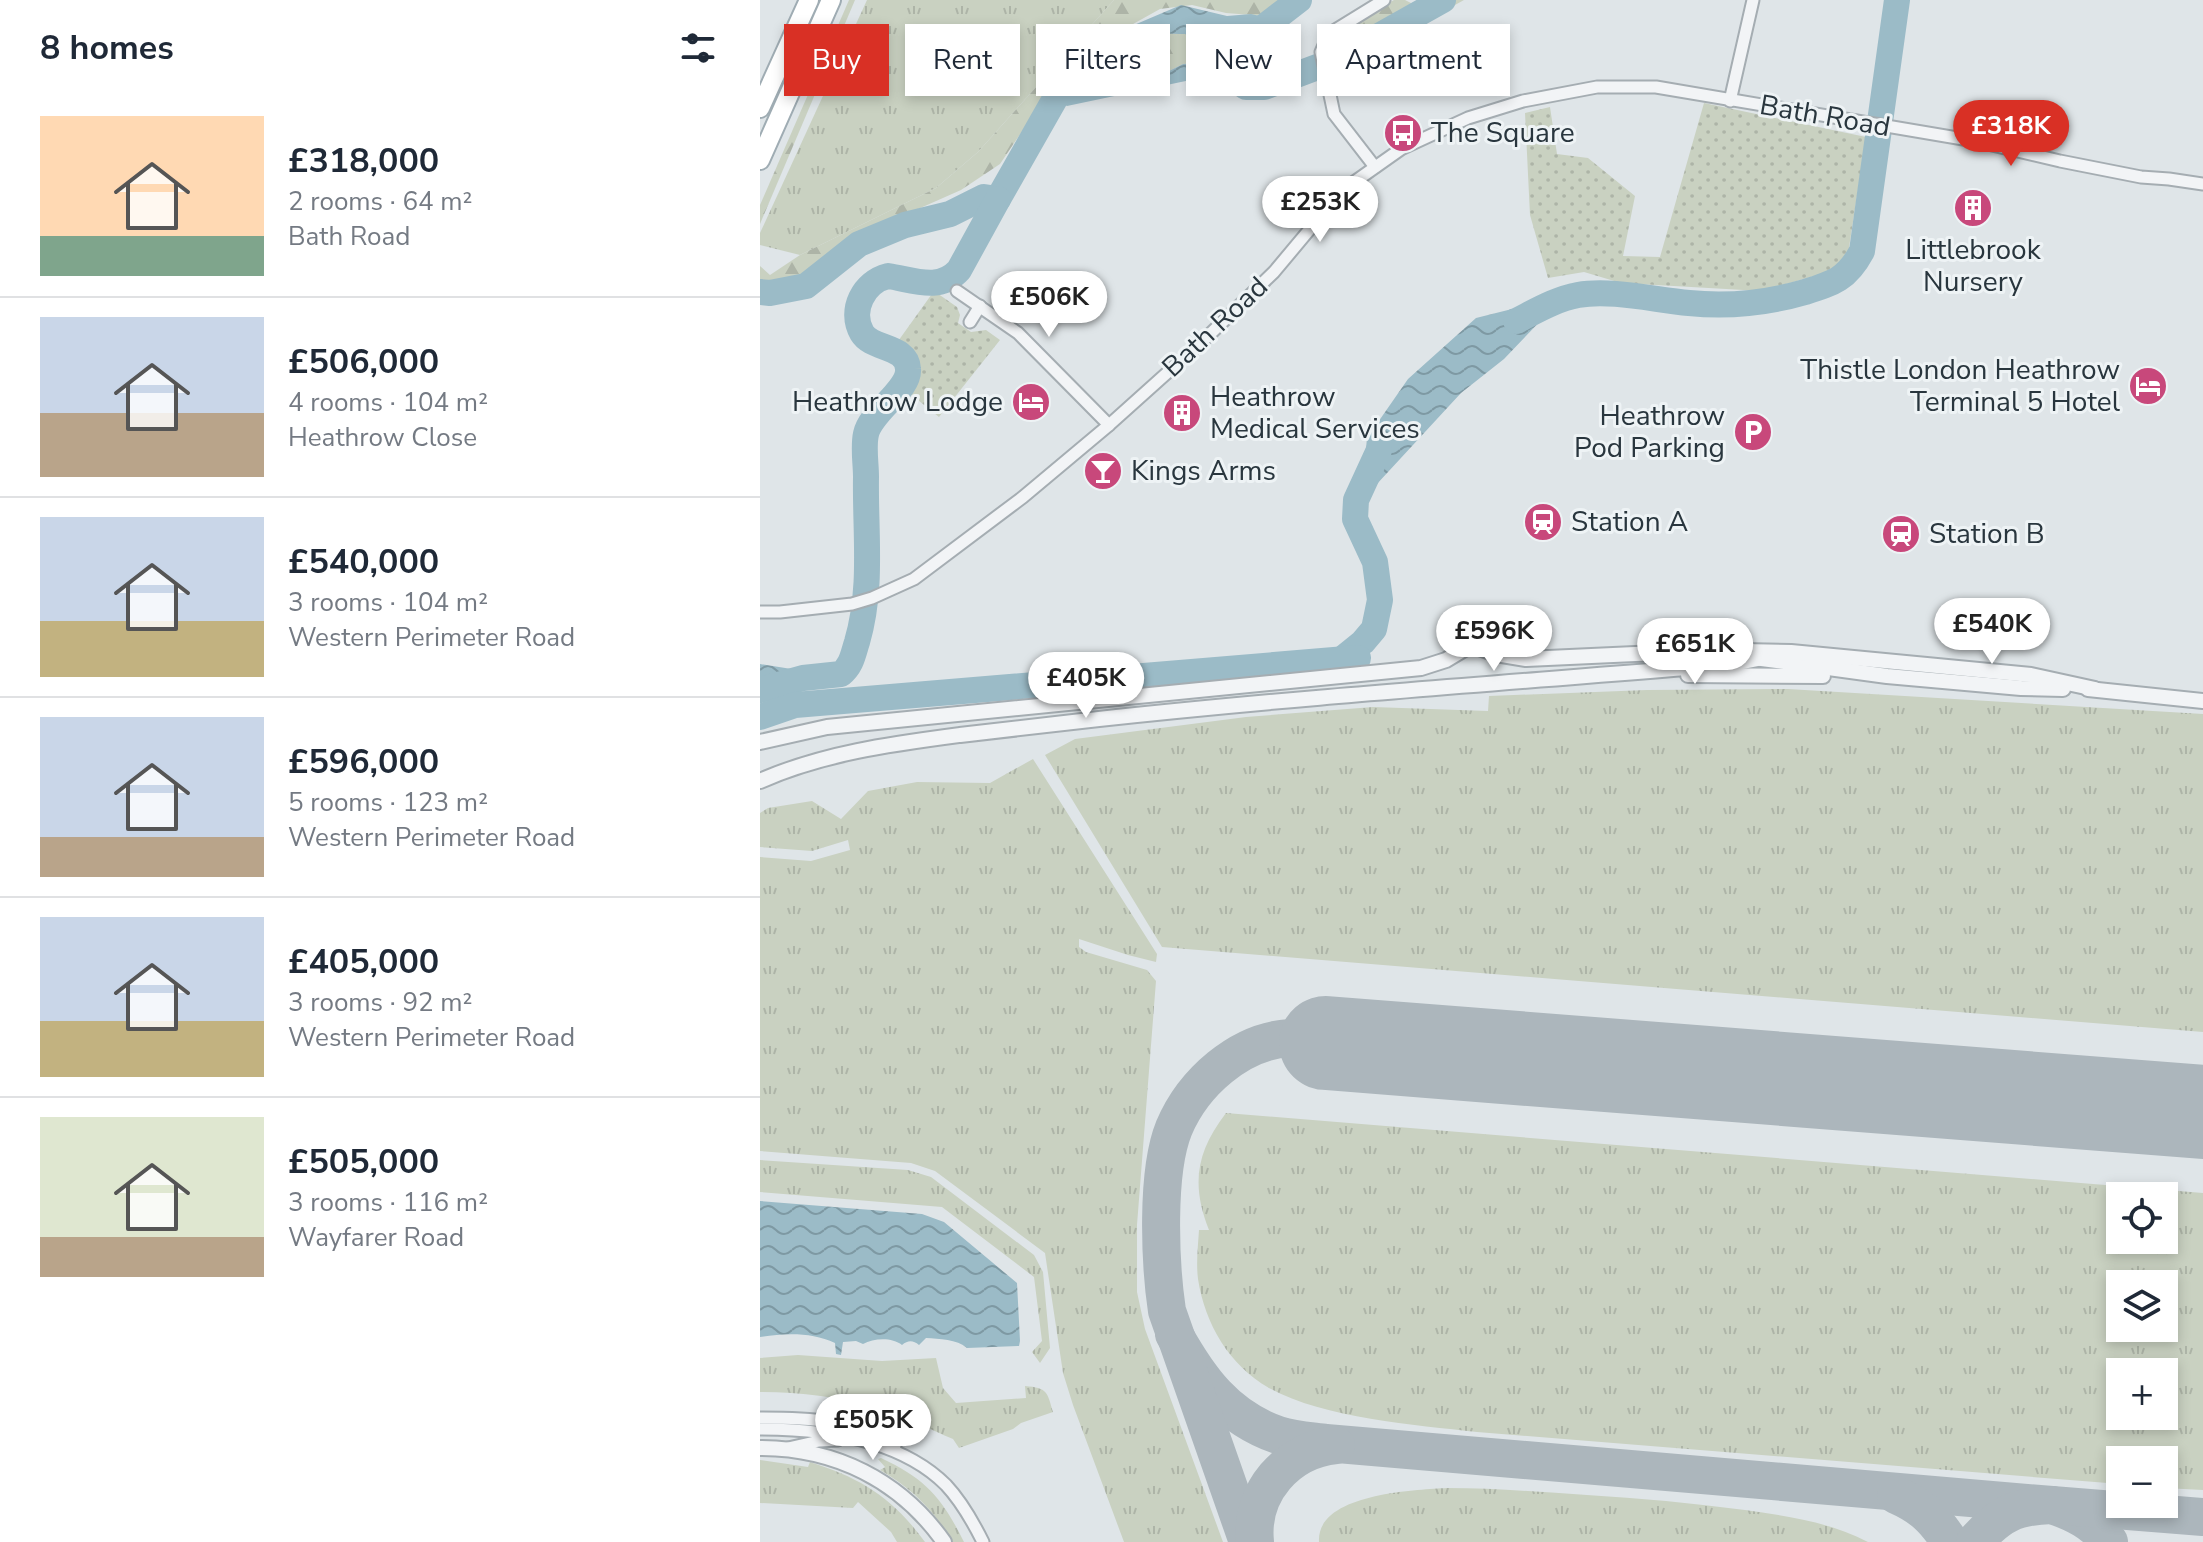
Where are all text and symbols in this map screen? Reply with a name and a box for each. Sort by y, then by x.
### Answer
chip: Buy [784,24,889,96]
chip: Rent [905,24,1020,96]
chip: Filters [1036,24,1170,96]
chip: New [1186,24,1301,96]
chip: Apartment [1317,24,1510,96]
text: 8 homes [40,25,174,71]
icon: filters [676,26,720,70]
street label: Bath Road [1757,86,1893,146]
pin: £318K [1955,100,2067,168]
text: £318K [1971,108,2051,143]
bus stop icon: The Square [1382,112,1424,154]
place label: The Square [1431,114,1575,152]
text: £318,000 [288,138,439,184]
icon: home [104,148,200,244]
pin: £253K [1264,176,1376,244]
text: 2 rooms · 64 m² [288,184,472,219]
text: £253K [1280,184,1360,219]
building icon: Littlebrook Nursery [1952,187,1994,229]
text: Bath Road [288,219,410,254]
place label: Littlebrook Nursery [1905,231,2042,301]
street label: Bath Road [1154,268,1276,386]
pin: £506K [993,271,1105,339]
text: £506K [1009,279,1089,314]
text: £506,000 [288,339,439,385]
icon: home [104,349,200,445]
place label: Thistle London Heathrow Terminal 5 Hotel [1800,351,2121,421]
hotel icon: Thistle London Heathrow Terminal 5 Hotel [2127,365,2169,407]
place label: Heathrow Medical Services [1210,378,1420,448]
hotel icon: Heathrow Lodge [1010,381,1052,423]
place label: Heathrow Lodge [792,383,1003,421]
text: 4 rooms · 104 m² [288,385,488,420]
building icon: Heathrow Medical Services [1161,392,1203,434]
place label: Heathrow Pod Parking [1574,397,1725,467]
parking icon: Heathrow Pod Parking [1732,411,1774,453]
text: Heathrow Close [288,420,477,455]
bar icon: Kings Arms [1082,450,1124,492]
place label: Kings Arms [1131,452,1276,490]
station icon: Station A [1522,501,1564,543]
place label: Station A [1571,503,1688,541]
station icon: Station B [1880,513,1922,555]
place label: Station B [1929,515,2045,553]
text: £540,000 [288,539,439,585]
icon: home [104,549,200,645]
text: 3 rooms · 104 m² [288,585,488,620]
pin: £540K [1936,598,2048,666]
pin: £596K [1438,605,1550,673]
text: £540K [1952,606,2032,641]
text: £596K [1454,613,1534,648]
pin: £651K [1639,618,1751,686]
text: Western Perimeter Road [288,620,575,655]
text: £651K [1655,626,1735,661]
pin: £405K [1030,652,1142,720]
text: £405K [1046,660,1126,695]
text: £596,000 [288,739,439,785]
icon: home [104,749,200,845]
text: 5 rooms · 123 m² [288,785,488,820]
text: Western Perimeter Road [288,820,575,855]
text: £405,000 [288,939,439,985]
icon: home [104,949,200,1045]
text: 3 rooms · 92 m² [288,985,472,1020]
text: Western Perimeter Road [288,1020,575,1055]
text: £505,000 [288,1139,439,1185]
icon: home [104,1149,200,1245]
map controls [2106,1182,2178,1518]
button: locate [2106,1182,2178,1254]
text: 3 rooms · 116 m² [288,1185,488,1220]
text: Wayfarer Road [288,1220,464,1255]
button: layers [2106,1270,2178,1342]
button: + [2106,1358,2178,1430]
pin: £505K [817,1394,929,1462]
text: £505K [833,1402,913,1437]
button: − [2106,1446,2178,1518]

